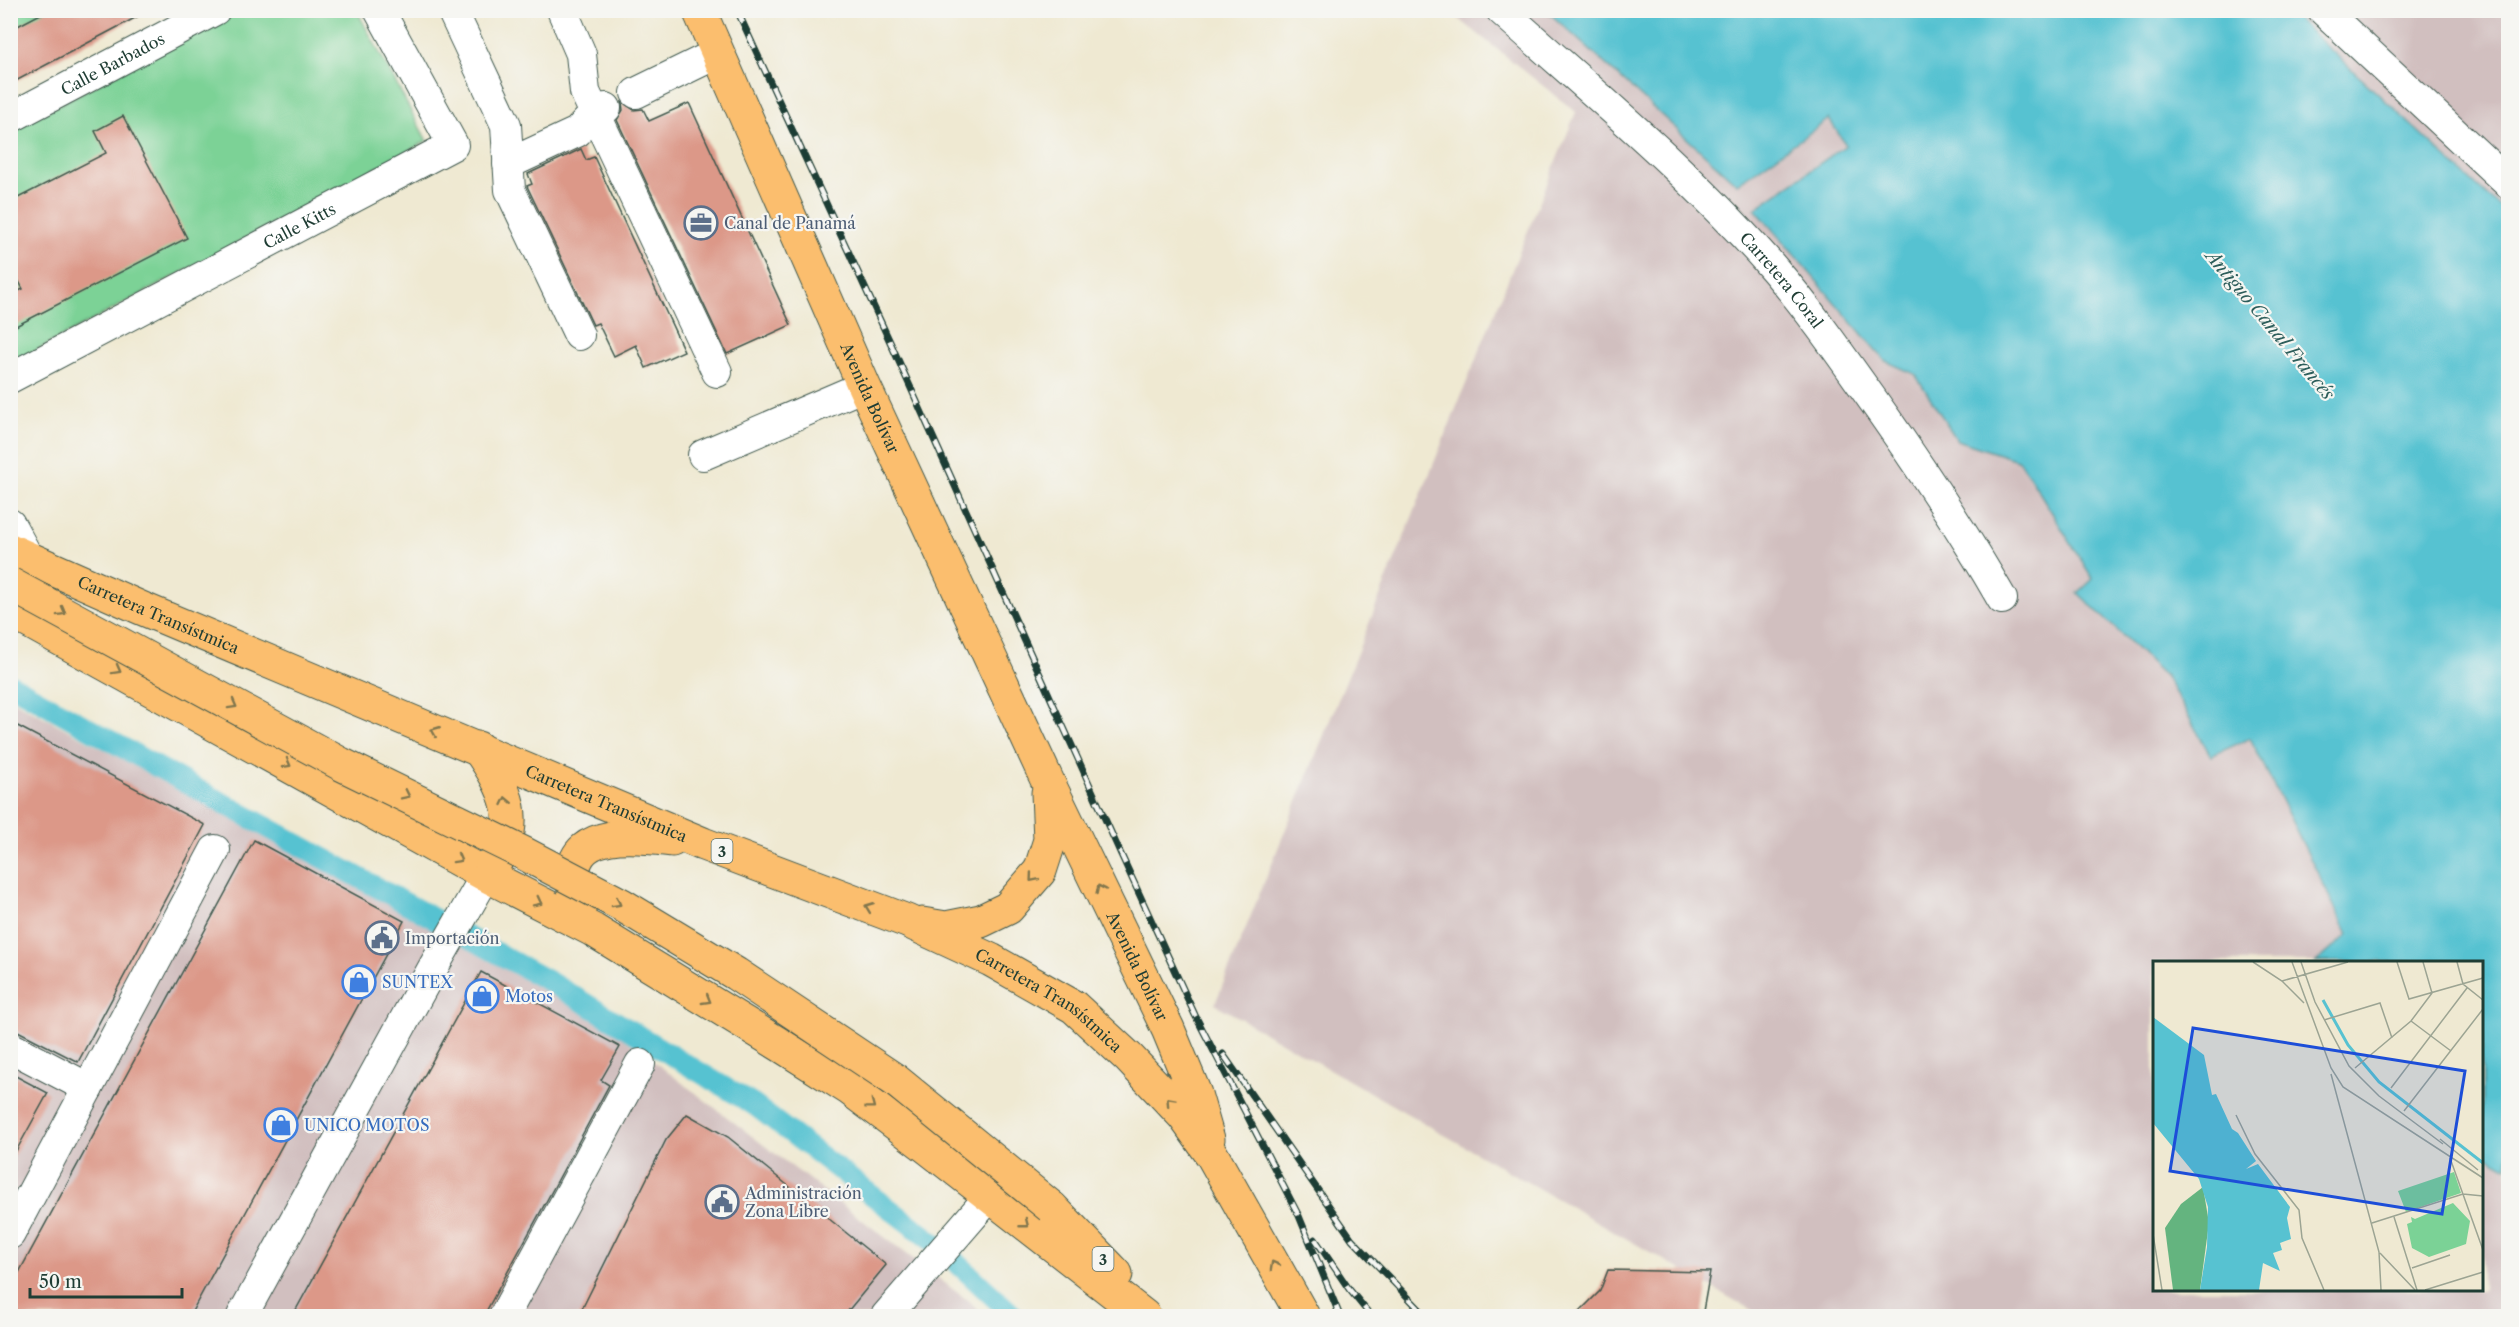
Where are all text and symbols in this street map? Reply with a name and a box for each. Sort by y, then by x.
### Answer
street label: Calle Barbados [57,28,168,99]
street label: Calle Kitts [260,198,339,253]
office icon: Canal de Panamá [683,205,719,241]
place label: Canal de Panamá [724,213,856,233]
street label: Carretera Coral [1736,228,1828,332]
water label: Antiguo Canal Francés [2199,243,2339,405]
street label: Avenida Bolívar [836,339,904,457]
street label: Carretera Transístmica [75,571,243,658]
one-way arrow [56,605,66,616]
one-way arrow [110,663,121,674]
one-way arrow [227,698,237,709]
one-way arrow [431,726,442,738]
one-way arrow [281,757,291,769]
street label: Carretera Transístmica [522,761,691,846]
one-way arrow [400,788,411,800]
one-way arrow [501,796,514,806]
road number: 3 [712,839,732,863]
one-way arrow [451,852,462,863]
one-way arrow [1030,871,1041,882]
one-way arrow [1096,884,1108,895]
one-way arrow [532,895,542,906]
one-way arrow [611,896,621,907]
one-way arrow [864,902,875,914]
street label: Avenida Bolívar [1102,907,1173,1024]
public building icon: Importación [364,920,400,956]
place label: Importación [405,928,500,948]
street label: Carretera Transístmica [972,944,1127,1057]
inset map [2153,961,2483,1291]
shop icon: SUNTEX [341,964,377,1000]
place label: SUNTEX [382,972,453,992]
shop icon: Motos [464,978,500,1014]
place label: Motos [505,986,553,1006]
one-way arrow [701,992,711,1004]
one-way arrow [864,1098,875,1109]
one-way arrow [1166,1098,1177,1108]
shop icon: UNICO MOTOS [263,1107,299,1143]
place label: UNICO MOTOS [304,1115,430,1135]
place label: Administración Zona Libre [744,1183,862,1221]
public building icon: Administración Zona Libre [704,1184,740,1220]
one-way arrow [1019,1216,1030,1227]
road number: 3 [1092,1247,1114,1271]
scale bar [30,1261,182,1299]
one-way arrow [1270,1261,1281,1272]
text: 50 m [39,1271,82,1293]

